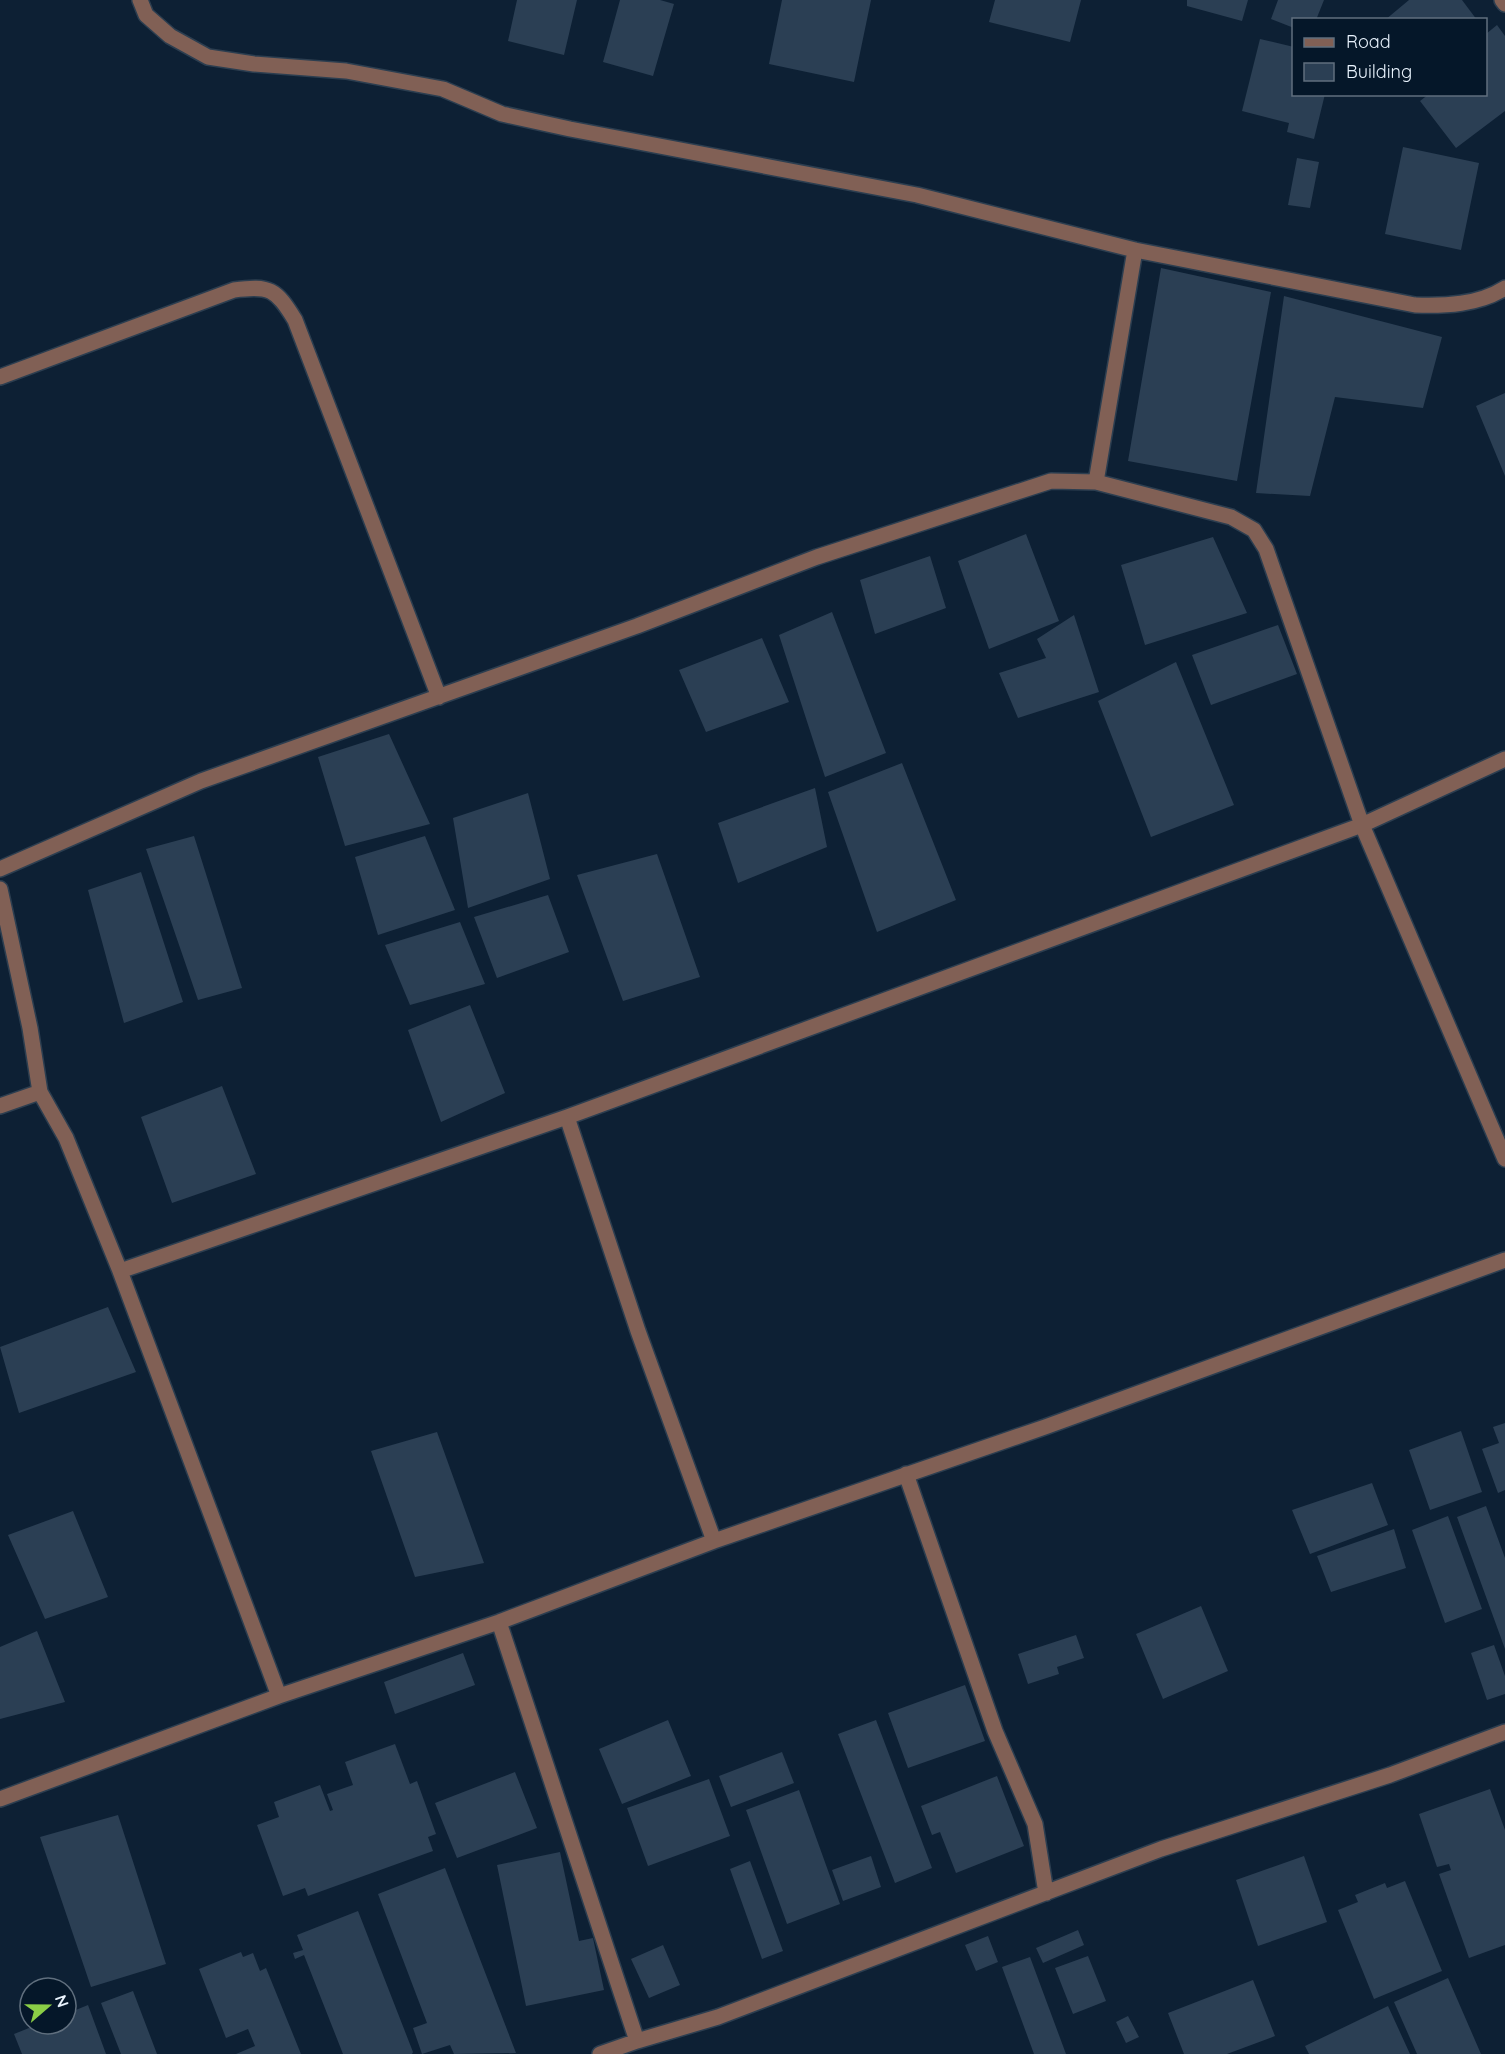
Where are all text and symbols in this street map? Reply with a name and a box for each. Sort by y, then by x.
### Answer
legend [1292,18,1487,96]
text: Road [1346,30,1391,53]
text: Building [1346,60,1412,83]
north arrow [18,1976,78,2036]
text: N [51,1992,74,2010]

